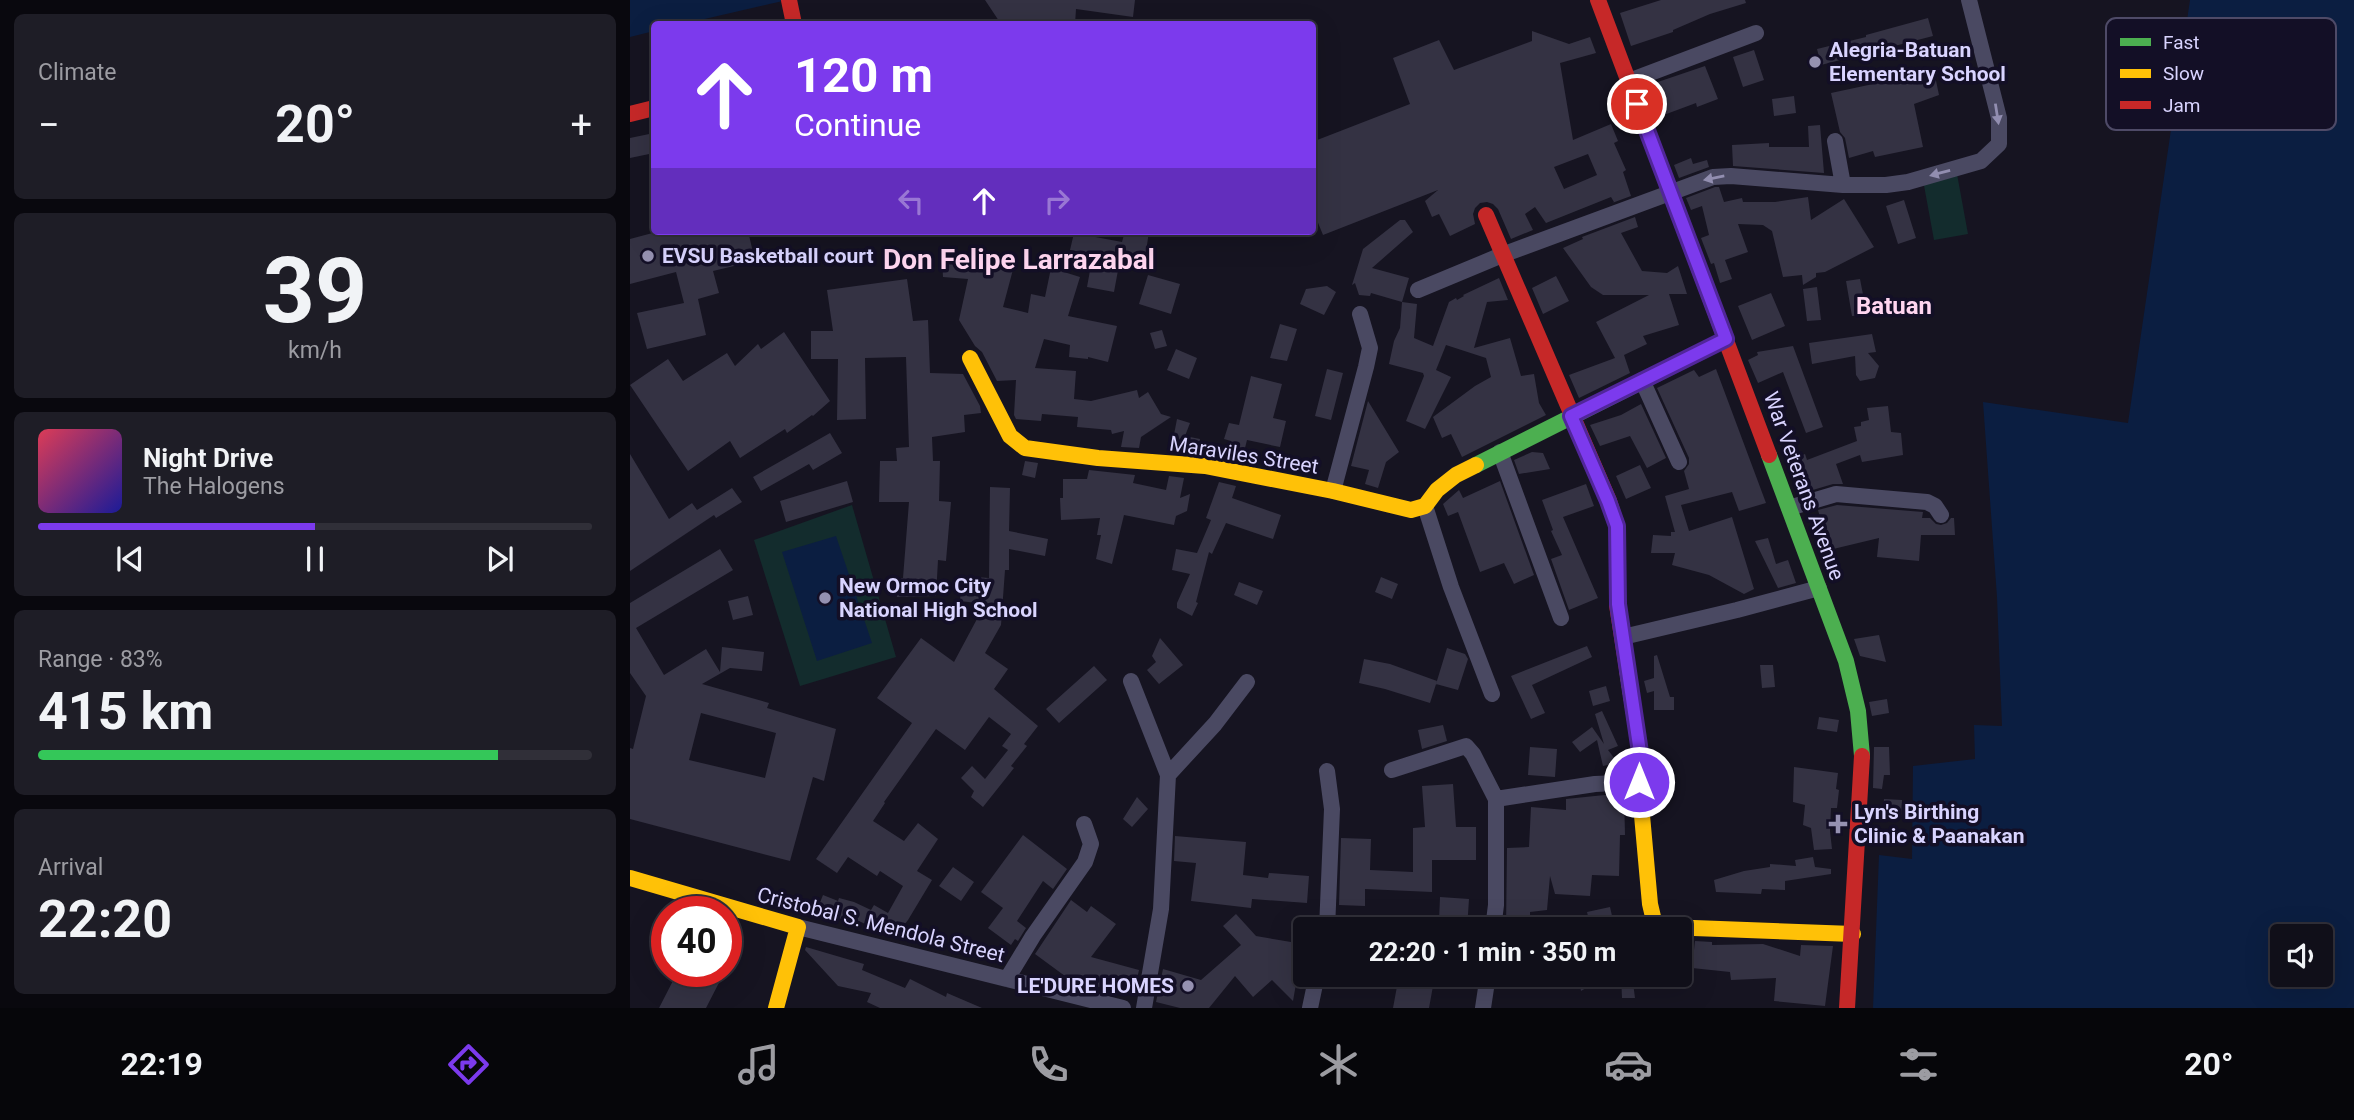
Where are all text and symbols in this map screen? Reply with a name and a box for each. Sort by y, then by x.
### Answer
legend [2106,18,2336,130]
text: Fast [2163,31,2200,54]
place label: Alegria-Batuan Elementary School [1829,38,2006,86]
text: 120 m [794,47,933,104]
icon: ahead [679,49,770,140]
marker: Alegria-Batuan Elementary School [1807,54,1823,70]
text: Climate [38,59,117,86]
text: Slow [2163,62,2204,85]
pin [1607,74,1667,134]
icon: arrive [1618,85,1656,123]
text: 20° [275,94,355,155]
text: Jam [2163,94,2200,117]
text: − [38,103,60,147]
text: + [570,103,592,147]
one-way arrow [1992,103,2003,125]
text: Continue [794,106,921,144]
one-way arrow [1929,169,1950,179]
one-way arrow [1703,173,1725,184]
icon: left [892,182,930,220]
icon: ahead [965,182,1003,220]
icon: right [1038,182,1076,220]
text: 39 [263,238,367,344]
district label: Don Felipe Larrazabal [883,243,1155,276]
place label: EVSU Basketball court [662,244,874,268]
marker: EVSU Basketball court [640,248,656,264]
district label: Batuan [1856,292,1932,320]
text: km/h [288,337,342,364]
street label: War Veterans Avenue [1759,389,1849,583]
street label: Maraviles Street [1168,431,1320,479]
text: Night Drive [143,443,273,473]
text: The Halogens [143,473,285,500]
icon: previous [111,540,149,578]
icon: pause [296,540,334,578]
icon: next [481,540,519,578]
place label: New Ormoc City National High School [839,574,1038,622]
marker: New Ormoc City National High School [817,590,833,606]
text: Range · 83% [38,646,163,673]
text: 415 km [38,681,213,742]
position arrow [1602,745,1676,819]
place label: Lyn's Birthing Clinic & Paanakan [1854,800,2025,848]
marker: Lyn's Birthing Clinic & Paanakan [1828,814,1848,834]
text: Arrival [38,854,103,881]
street label: Cristobal S. Mendola Street [755,883,1007,967]
text: 22:20 [38,889,172,950]
speed limit sign: 40 [651,896,742,987]
map controls [2270,924,2333,987]
button: sound [2270,924,2333,987]
text: 22:20 · 1 min · 350 m [1369,937,1616,967]
place label: LE'DURE HOMES [1017,974,1174,998]
marker: LE'DURE HOMES [1180,978,1196,994]
icon: directions [444,1040,493,1089]
icon: music [734,1040,783,1089]
icon: phone [1024,1040,1073,1089]
icon: climate [1314,1040,1363,1089]
icon: car [1604,1040,1653,1089]
icon: filters [1894,1040,1943,1089]
text: 22:19 [121,1045,203,1083]
text: 20° [2184,1045,2233,1083]

